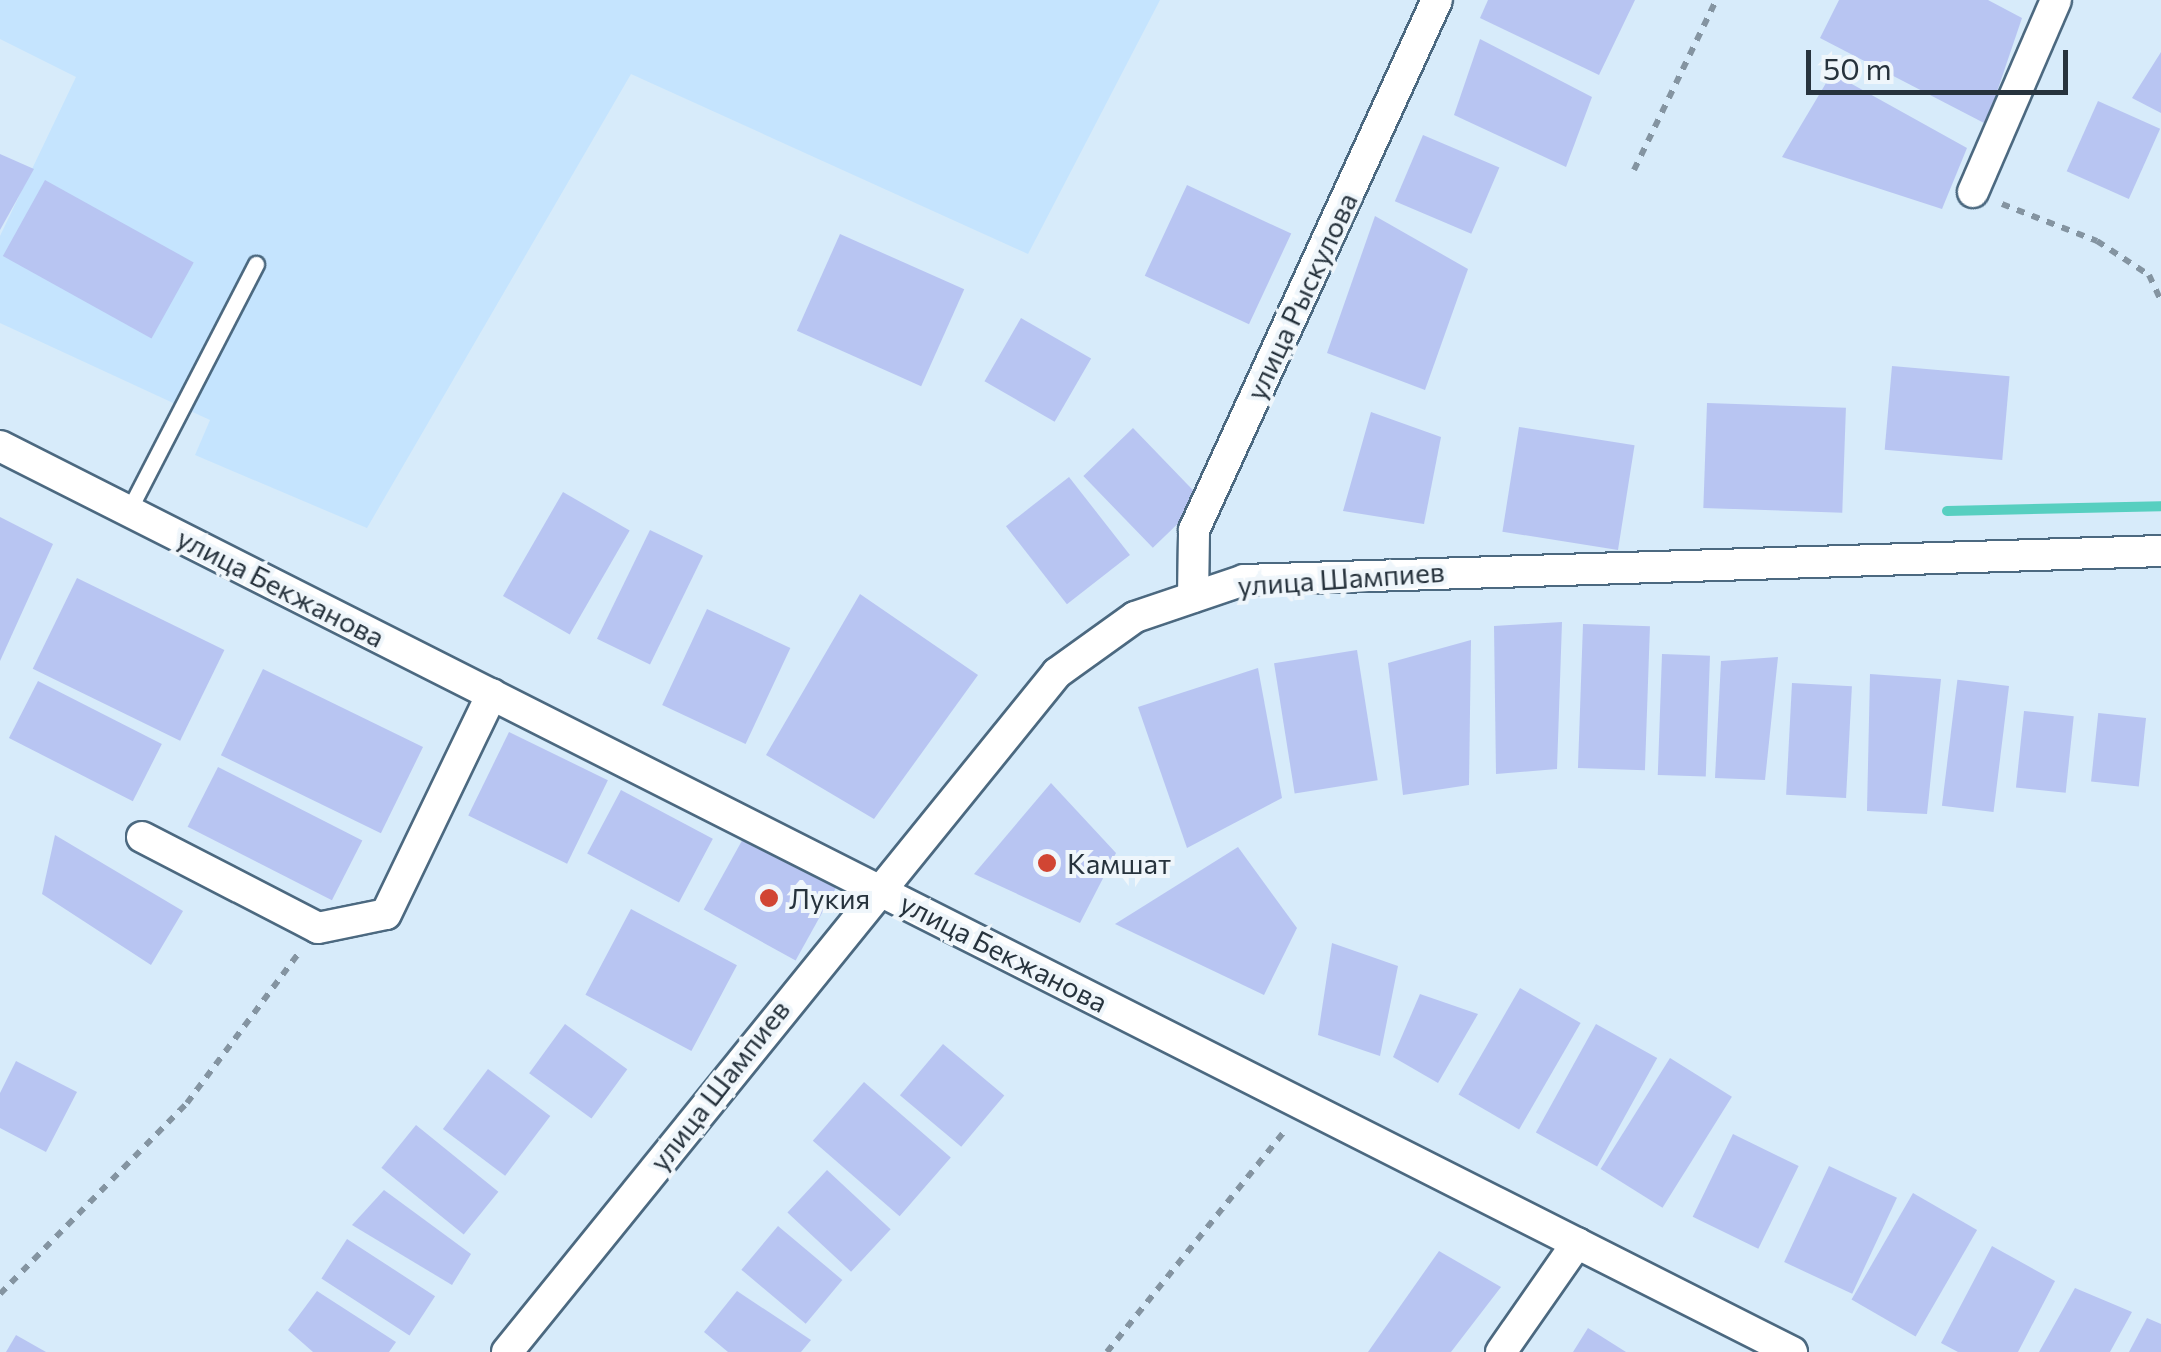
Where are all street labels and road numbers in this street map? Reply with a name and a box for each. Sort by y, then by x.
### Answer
street label: улица Рыскулова [1238,187,1364,405]
street label: улица Бекжанова [172,520,390,654]
street label: улица Шампиев [1236,554,1446,602]
street label: улица Бекжанова [895,885,1113,1019]
street label: улица Шампиев [642,993,796,1177]

